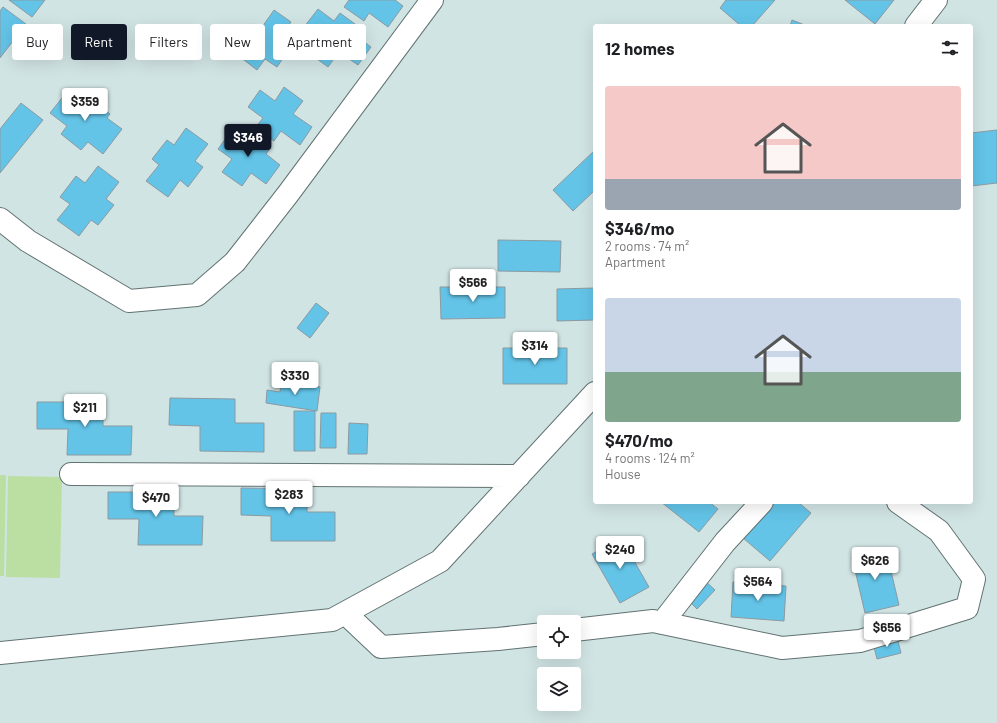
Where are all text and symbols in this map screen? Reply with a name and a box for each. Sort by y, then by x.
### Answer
chip: Buy [12,24,63,60]
chip: Rent [71,24,127,60]
chip: Filters [135,24,202,60]
chip: New [210,24,265,60]
chip: Apartment [273,24,366,60]
icon: filters [939,37,961,59]
text: 12 homes [605,38,675,58]
pin: $359 [61,88,109,122]
text: $359 [71,93,99,109]
icon: home [747,112,819,184]
pin: $346 [224,124,272,158]
text: $346 [233,129,263,145]
text: $346/mo [605,218,674,238]
text: 2 rooms · 74 m² [605,238,689,254]
text: Apartment [605,254,666,270]
pin: $566 [449,269,497,303]
text: $566 [459,274,487,290]
icon: home [747,324,819,396]
pin: $314 [511,332,559,366]
text: $314 [522,337,548,353]
pin: $330 [271,362,319,396]
text: $330 [281,367,309,383]
pin: $211 [61,394,109,428]
text: $211 [73,399,97,415]
text: $470/mo [605,430,673,450]
text: 4 rooms · 124 m² [605,450,695,466]
text: House [605,466,641,482]
pin: $283 [265,481,313,515]
pin: $470 [132,484,180,518]
text: $283 [275,486,303,502]
text: $470 [142,489,170,505]
pin: $240 [596,536,644,570]
text: $240 [605,541,635,557]
pin: $626 [851,547,899,581]
text: $626 [861,552,889,568]
pin: $564 [734,568,782,602]
text: $564 [743,573,773,589]
pin: $656 [863,614,911,648]
map controls [537,615,581,711]
button: locate [537,615,581,659]
text: $656 [873,619,901,635]
button: layers [537,667,581,711]

